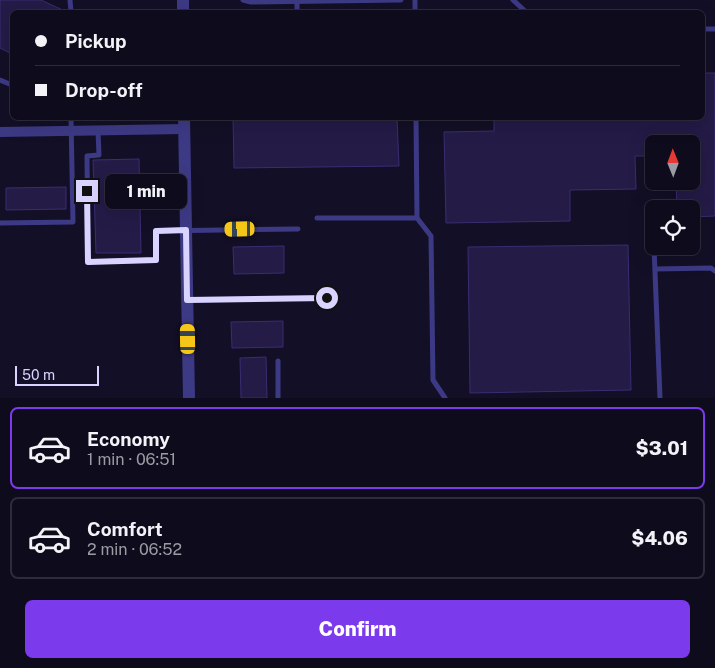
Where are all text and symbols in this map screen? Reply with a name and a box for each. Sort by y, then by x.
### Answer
text: Pickup [65,30,127,52]
text: Drop-off [65,79,142,101]
north arrow [645,135,700,190]
map controls [645,135,700,255]
callout: 1 min [104,174,187,208]
route end [76,180,98,202]
text: 1 min [126,182,166,201]
button: locate [645,200,700,255]
car [224,221,255,237]
route start [316,287,338,309]
car [180,324,195,354]
scale bar [15,363,99,386]
text: 50 m [22,367,55,383]
icon: car [27,426,72,471]
text: Economy [87,428,170,450]
text: $3.01 [636,437,688,459]
text: 1 min · 06:51 [87,450,176,469]
icon: car [27,516,72,561]
text: Comfort [87,518,163,540]
text: $4.06 [631,527,688,549]
text: 2 min · 06:52 [87,540,182,559]
button: Confirm [25,600,690,658]

